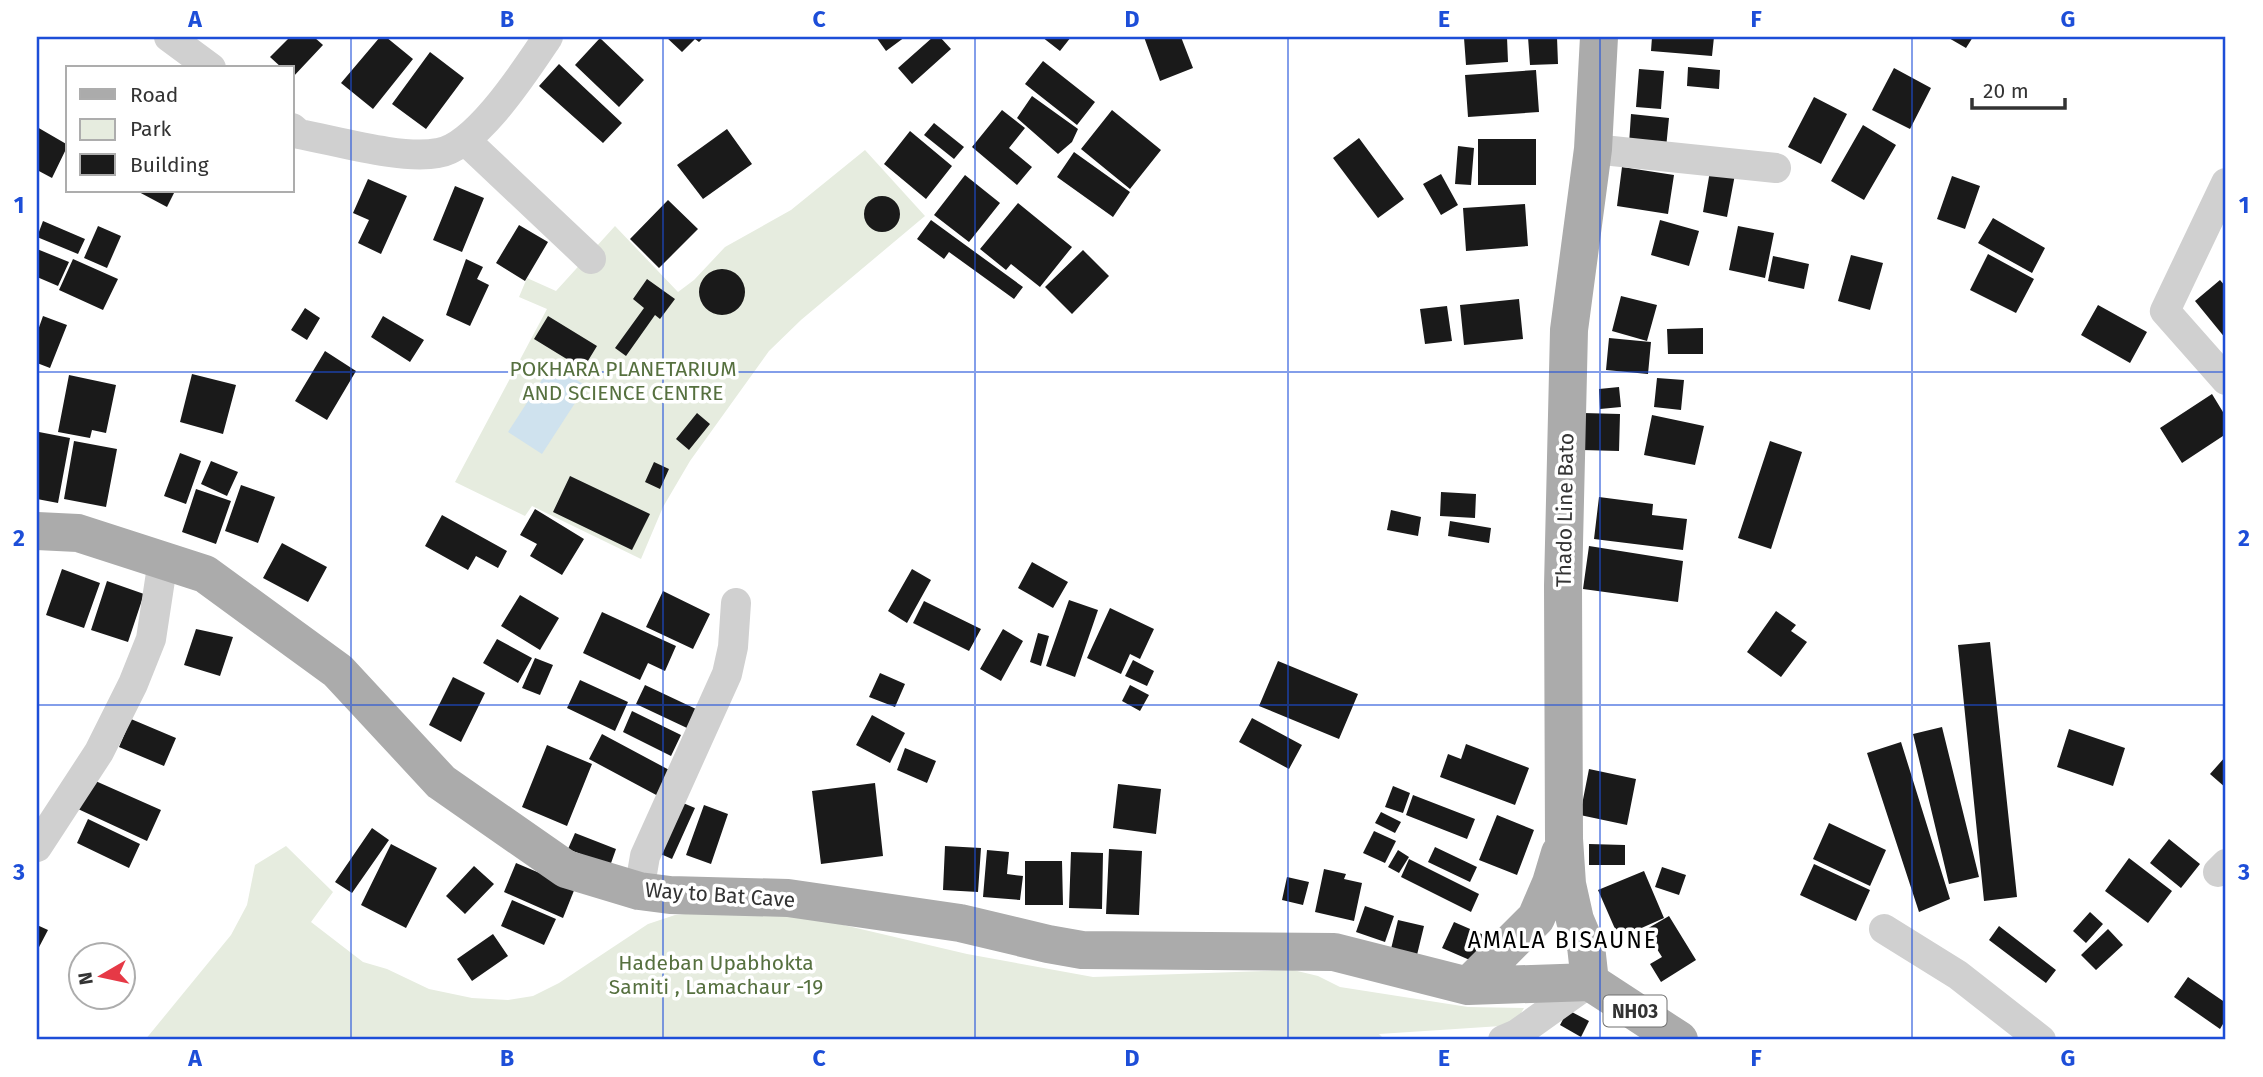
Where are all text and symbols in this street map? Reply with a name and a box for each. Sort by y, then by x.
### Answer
text: A [187,5,202,33]
text: B [500,5,514,33]
text: C [812,5,826,33]
text: D [1125,5,1140,33]
text: E [1438,5,1450,33]
text: F [1750,5,1762,33]
text: G [2061,5,2075,33]
legend [66,66,294,192]
scale bar [1972,66,2065,110]
text: 20 m [1983,78,2029,104]
text: Road [130,82,178,108]
text: Park [130,116,172,142]
text: Building [130,152,209,178]
text: 1 [14,191,24,219]
text: 1 [2239,191,2249,219]
park label: POKHARA PLANETARIUM AND SCIENCE CENTRE [510,356,736,406]
street label: Thado Line Bato [1551,433,1579,587]
text: 2 [13,524,25,552]
text: 2 [2238,524,2250,552]
text: 3 [12,858,25,886]
text: 3 [2237,858,2250,886]
street label: Way to Bat Cave [644,877,796,913]
district label: AMALA BISAUNE [1468,926,1658,954]
north arrow [66,940,136,1010]
park label: Hadeban Upabhokta Samiti , Lamachaur -19 [609,950,823,1000]
text: N [73,971,98,987]
road number: NH03 [1604,995,1666,1026]
text: A [187,1044,202,1072]
text: B [500,1044,514,1072]
text: C [812,1044,826,1072]
text: D [1125,1044,1140,1072]
text: E [1438,1044,1450,1072]
text: F [1750,1044,1762,1072]
text: G [2061,1044,2075,1072]

